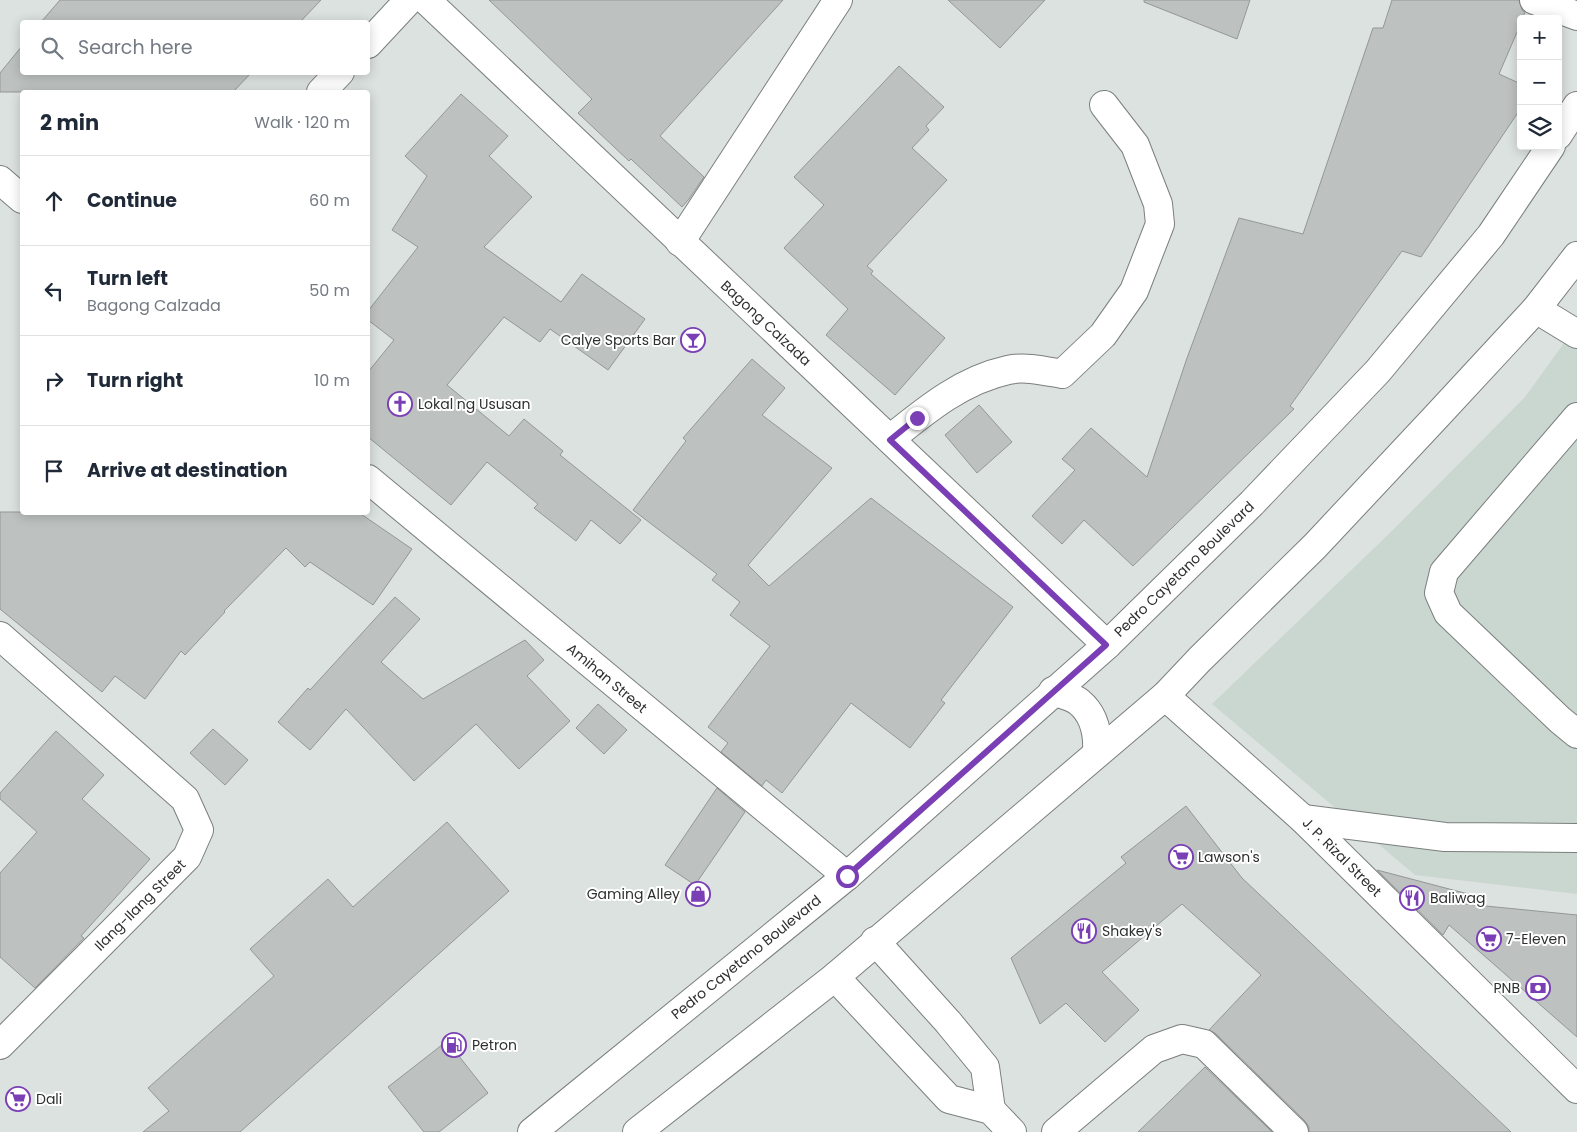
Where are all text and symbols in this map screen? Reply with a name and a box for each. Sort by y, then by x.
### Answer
map controls [1517,15,1562,150]
button: + [1517,15,1562,60]
search box [20,20,370,75]
icon: search [38,34,66,62]
text: Search here [78,34,192,61]
button: − [1517,60,1562,105]
button: layers [1517,105,1562,150]
text: 2 min [40,108,99,137]
text: Walk · 120 m [254,111,350,134]
icon: ahead [40,187,68,215]
text: Continue [87,187,177,214]
text: 60 m [309,189,350,212]
text: Turn left [87,265,168,292]
street label: Bagong Calzada [716,276,816,370]
icon: left [40,277,68,305]
text: 50 m [309,279,350,302]
text: Bagong Calzada [87,294,221,317]
bar icon: Calye Sports Bar [680,327,706,353]
place label: Calye Sports Bar [561,330,676,350]
icon: right [40,367,68,395]
text: Turn right [87,367,183,394]
text: 10 m [314,369,350,392]
church icon: Lokal ng Ususan [387,391,413,417]
place label: Lokal ng Ususan [418,394,530,414]
route end [906,407,929,430]
icon: arrive [40,457,68,485]
text: Arrive at destination [87,457,288,484]
street label: Pedro Cayetano Boulevard [1109,497,1259,641]
street label: Amihan Street [562,638,652,718]
street label: J. P. Rizal Street [1298,813,1386,901]
supermarket icon: Lawson's [1168,844,1194,870]
place label: Lawson's [1198,847,1260,867]
street label: Ilang-Ilang Street [90,855,190,955]
route start [836,865,859,888]
shop icon: Gaming Alley [685,881,711,907]
place label: Gaming Alley [587,884,680,904]
restaurant icon: Baliwag [1399,885,1425,911]
place label: Baliwag [1430,888,1485,908]
street label: Pedro Cayetano Boulevard [667,890,825,1024]
restaurant icon: Shakey's [1071,918,1097,944]
place label: Shakey's [1102,921,1162,941]
supermarket icon: 7-Eleven [1476,926,1502,952]
place label: 7-Eleven [1506,929,1566,949]
bank icon: PNB [1525,975,1551,1001]
place label: PNB [1493,978,1520,998]
fuel station icon: Petron [441,1032,467,1058]
place label: Petron [472,1035,517,1055]
supermarket icon: Dali [5,1086,31,1112]
place label: Dali [36,1089,62,1109]

